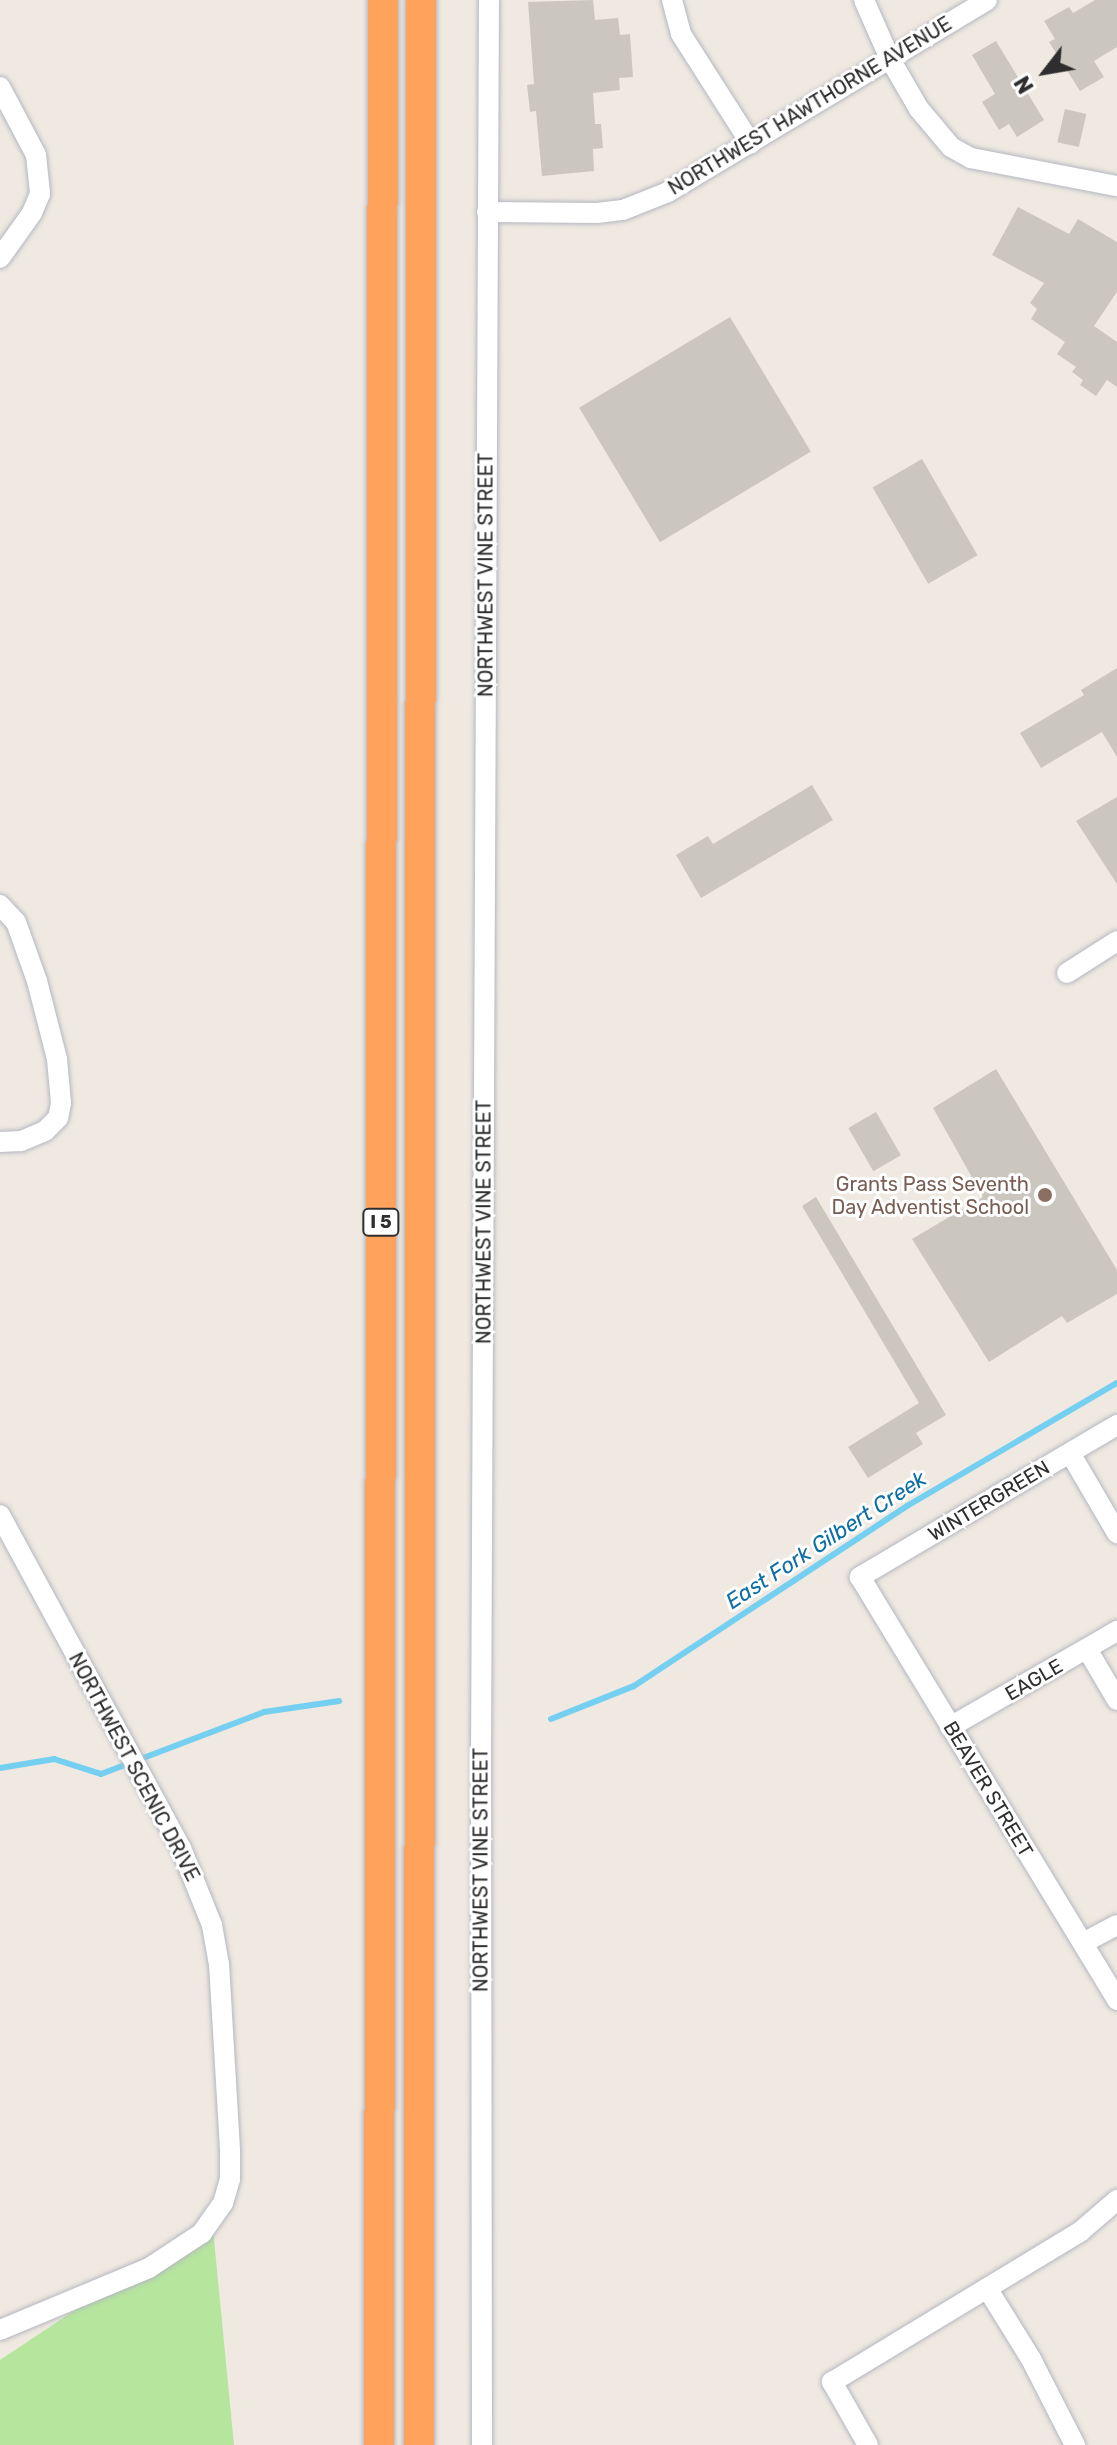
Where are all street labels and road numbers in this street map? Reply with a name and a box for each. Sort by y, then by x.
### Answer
street label: NORTHWEST HAWTHORNE AVENUE [663,11,957,201]
street label: NORTHWEST VINE STREET [474,452,498,698]
street label: NORTHWEST VINE STREET [472,1099,496,1345]
road number: I 5 [361,1208,401,1236]
street label: WINTERGREEN [924,1455,1054,1547]
street label: NORTHWEST SCENIC DRIVE [63,1648,205,1886]
street label: EAGLE [1001,1654,1067,1706]
street label: BEAVER STREET [938,1717,1038,1861]
street label: NORTHWEST VINE STREET [469,1747,493,1993]

